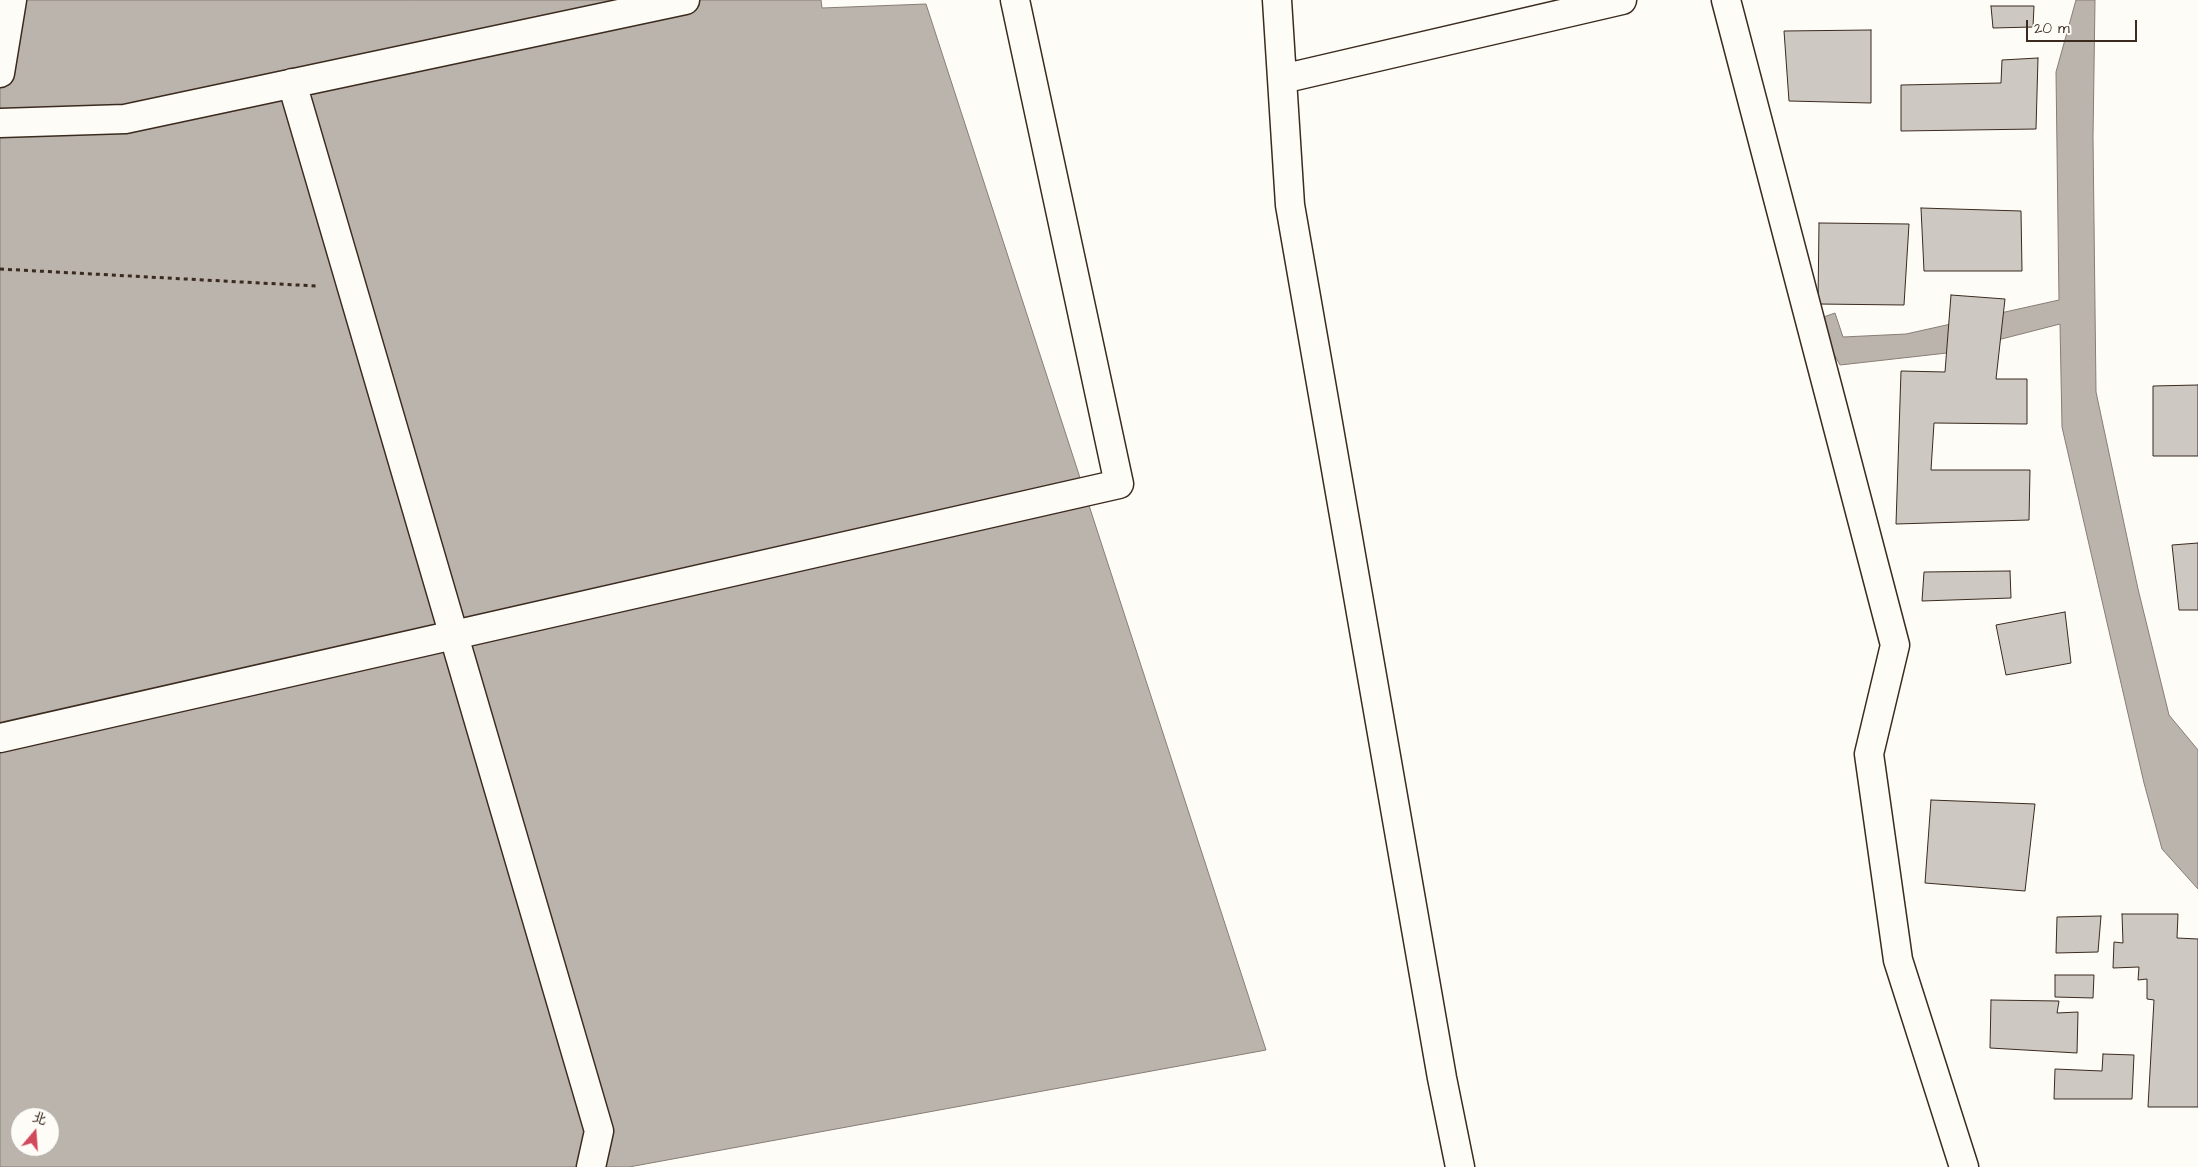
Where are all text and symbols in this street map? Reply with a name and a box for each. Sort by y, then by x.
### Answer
scale bar [2028,10,2139,42]
text: 20 m [2034,18,2070,39]
north arrow [10,1107,60,1157]
text: 北 [30,1107,49,1130]

